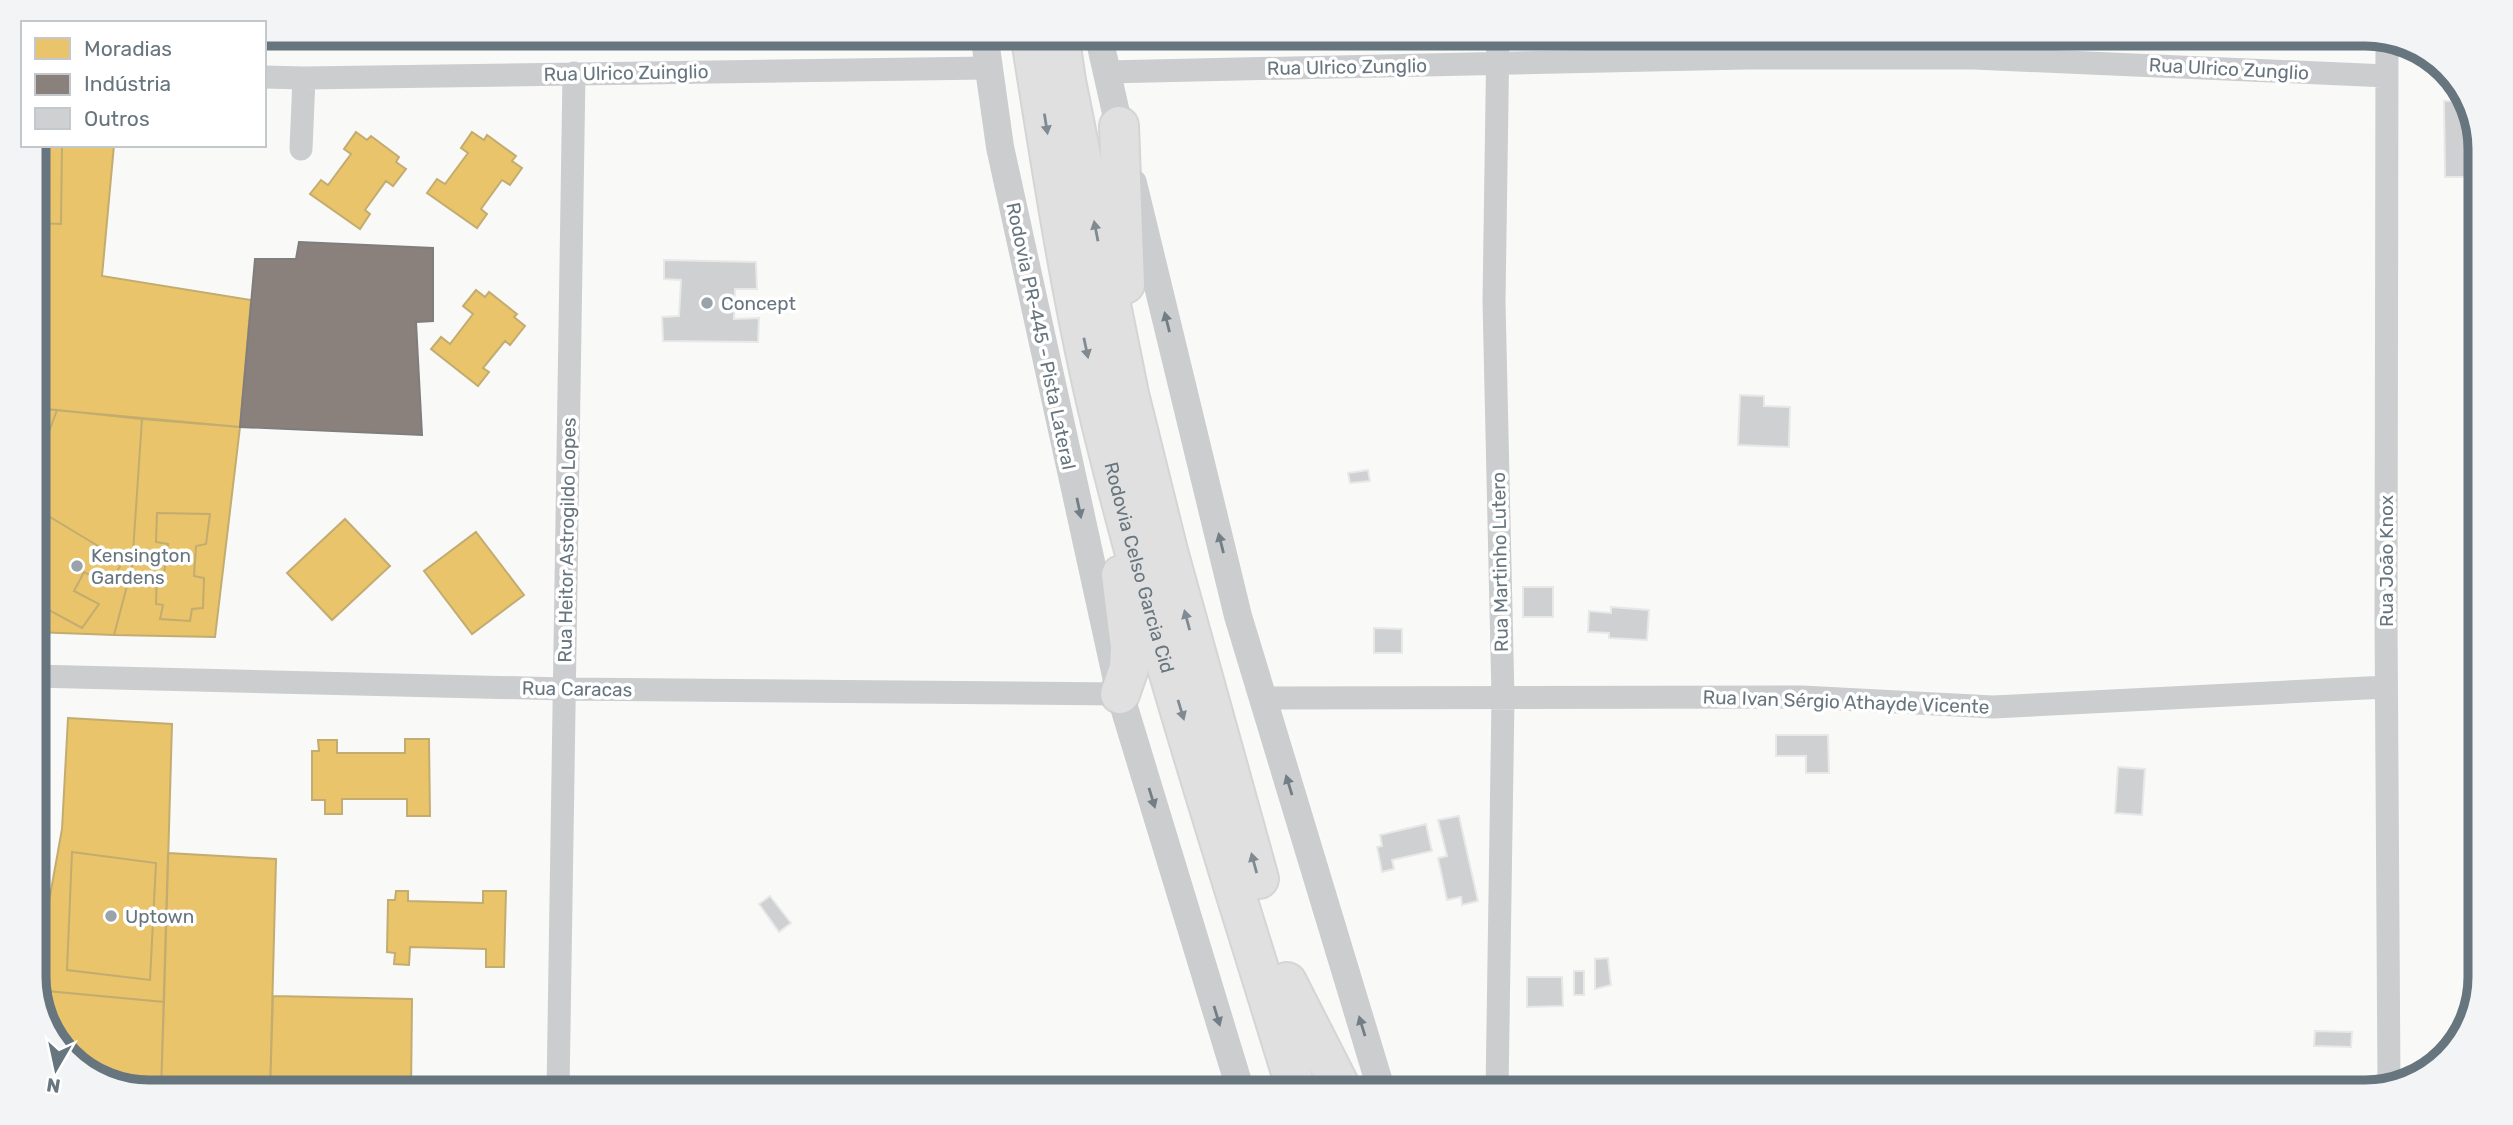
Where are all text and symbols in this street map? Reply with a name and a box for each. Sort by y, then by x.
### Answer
legend [21,21,266,147]
text: Moradias [84,36,172,61]
street label: Rua Ulrico Zunglio [2148,53,2310,85]
street label: Rua Ulrico Zunglio [1267,54,1427,80]
street label: Rua Ulrico Zuinglio [543,60,709,86]
text: Indústria [84,71,171,96]
text: Outros [84,106,150,131]
one-way arrow [1041,114,1052,136]
street label: Rodovia PR-445 - Pista Lateral [1001,200,1081,472]
one-way arrow [1090,220,1101,242]
place label: Concept [721,292,796,315]
marker: Concept [699,295,715,311]
one-way arrow [1161,311,1172,333]
one-way arrow [1080,337,1091,359]
street label: Rua Heitor Astrogildo Lopes [553,417,581,663]
street label: Rodovia Celso Garcia Cid [1100,459,1180,676]
street label: Rua Martinho Lutero [1487,472,1513,652]
street label: Rua João Knox [2375,495,2398,627]
one-way arrow [1074,497,1085,519]
one-way arrow [1215,532,1226,554]
place label: Kensington Gardens [91,544,191,589]
marker: Kensington Gardens [69,558,85,574]
one-way arrow [1182,609,1192,630]
street label: Rua Caracas [522,677,632,701]
street label: Rua Ivan Sérgio Athayde Vicente [1702,686,1990,718]
one-way arrow [1177,700,1187,721]
one-way arrow [1284,774,1294,795]
one-way arrow [1147,788,1157,809]
one-way arrow [1248,851,1259,873]
place label: Uptown [125,905,194,928]
marker: Uptown [103,908,119,924]
one-way arrow [1213,1006,1223,1027]
one-way arrow [1356,1016,1367,1037]
north arrow [21,1034,91,1104]
text: N [45,1073,62,1098]

